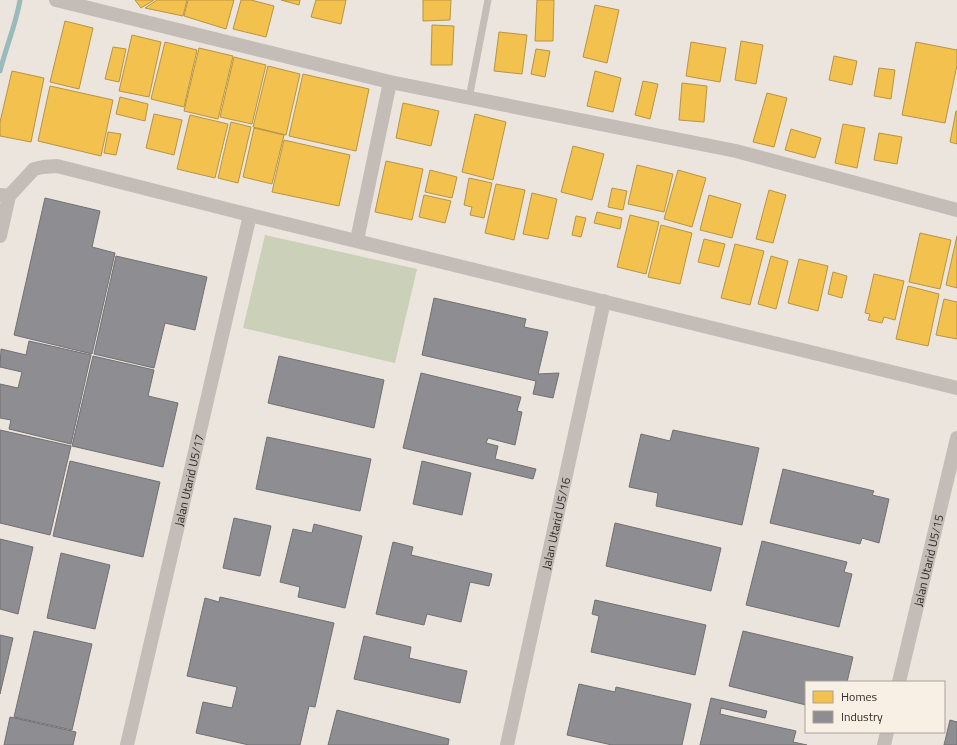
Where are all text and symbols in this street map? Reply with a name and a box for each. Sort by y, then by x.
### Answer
street label: Jalan Utarid U5/17 [169,432,208,528]
street label: Jalan Utarid U5/16 [536,475,575,571]
street label: Jalan Utarid U5/15 [908,512,948,608]
legend [805,681,945,733]
text: Homes [841,687,877,706]
text: Industry [841,707,883,726]

